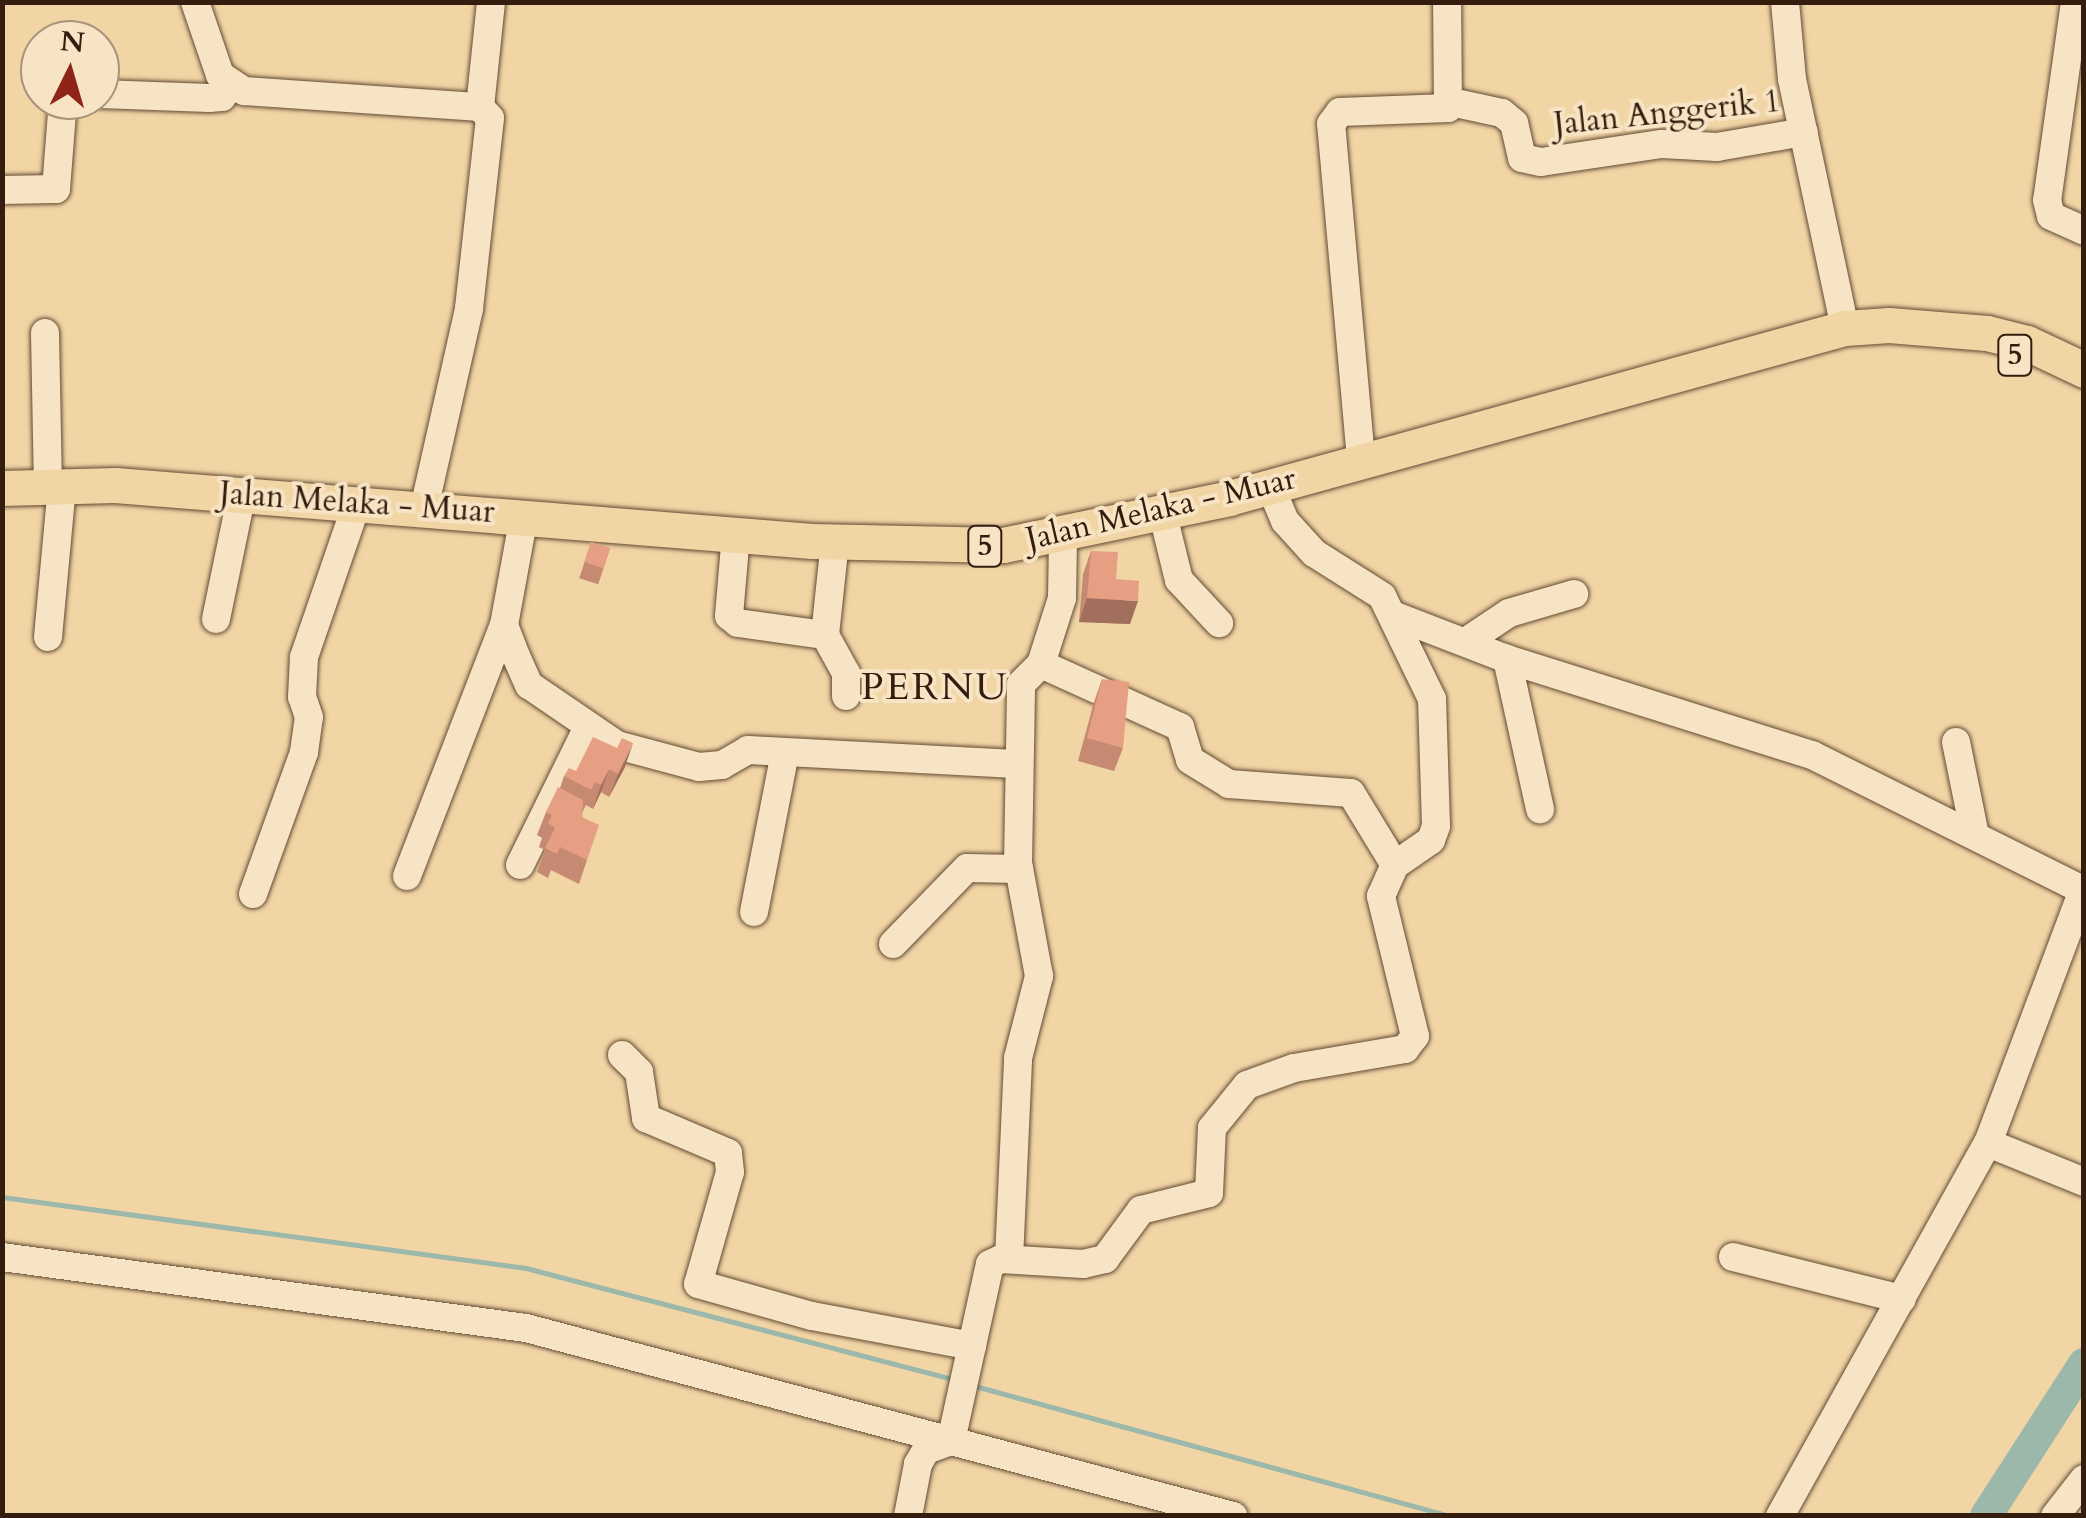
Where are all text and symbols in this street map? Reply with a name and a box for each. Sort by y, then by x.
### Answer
north arrow [20,20,120,120]
text: N [59,22,86,62]
street label: Jalan Anggerik 1 [1552,82,1782,144]
road number: 5 [1995,330,2035,380]
street label: Jalan Melaka - Muar [1022,459,1300,559]
street label: Jalan Melaka - Muar [218,474,496,532]
road number: 5 [965,521,1005,571]
district label: PERNU [861,665,1009,711]

